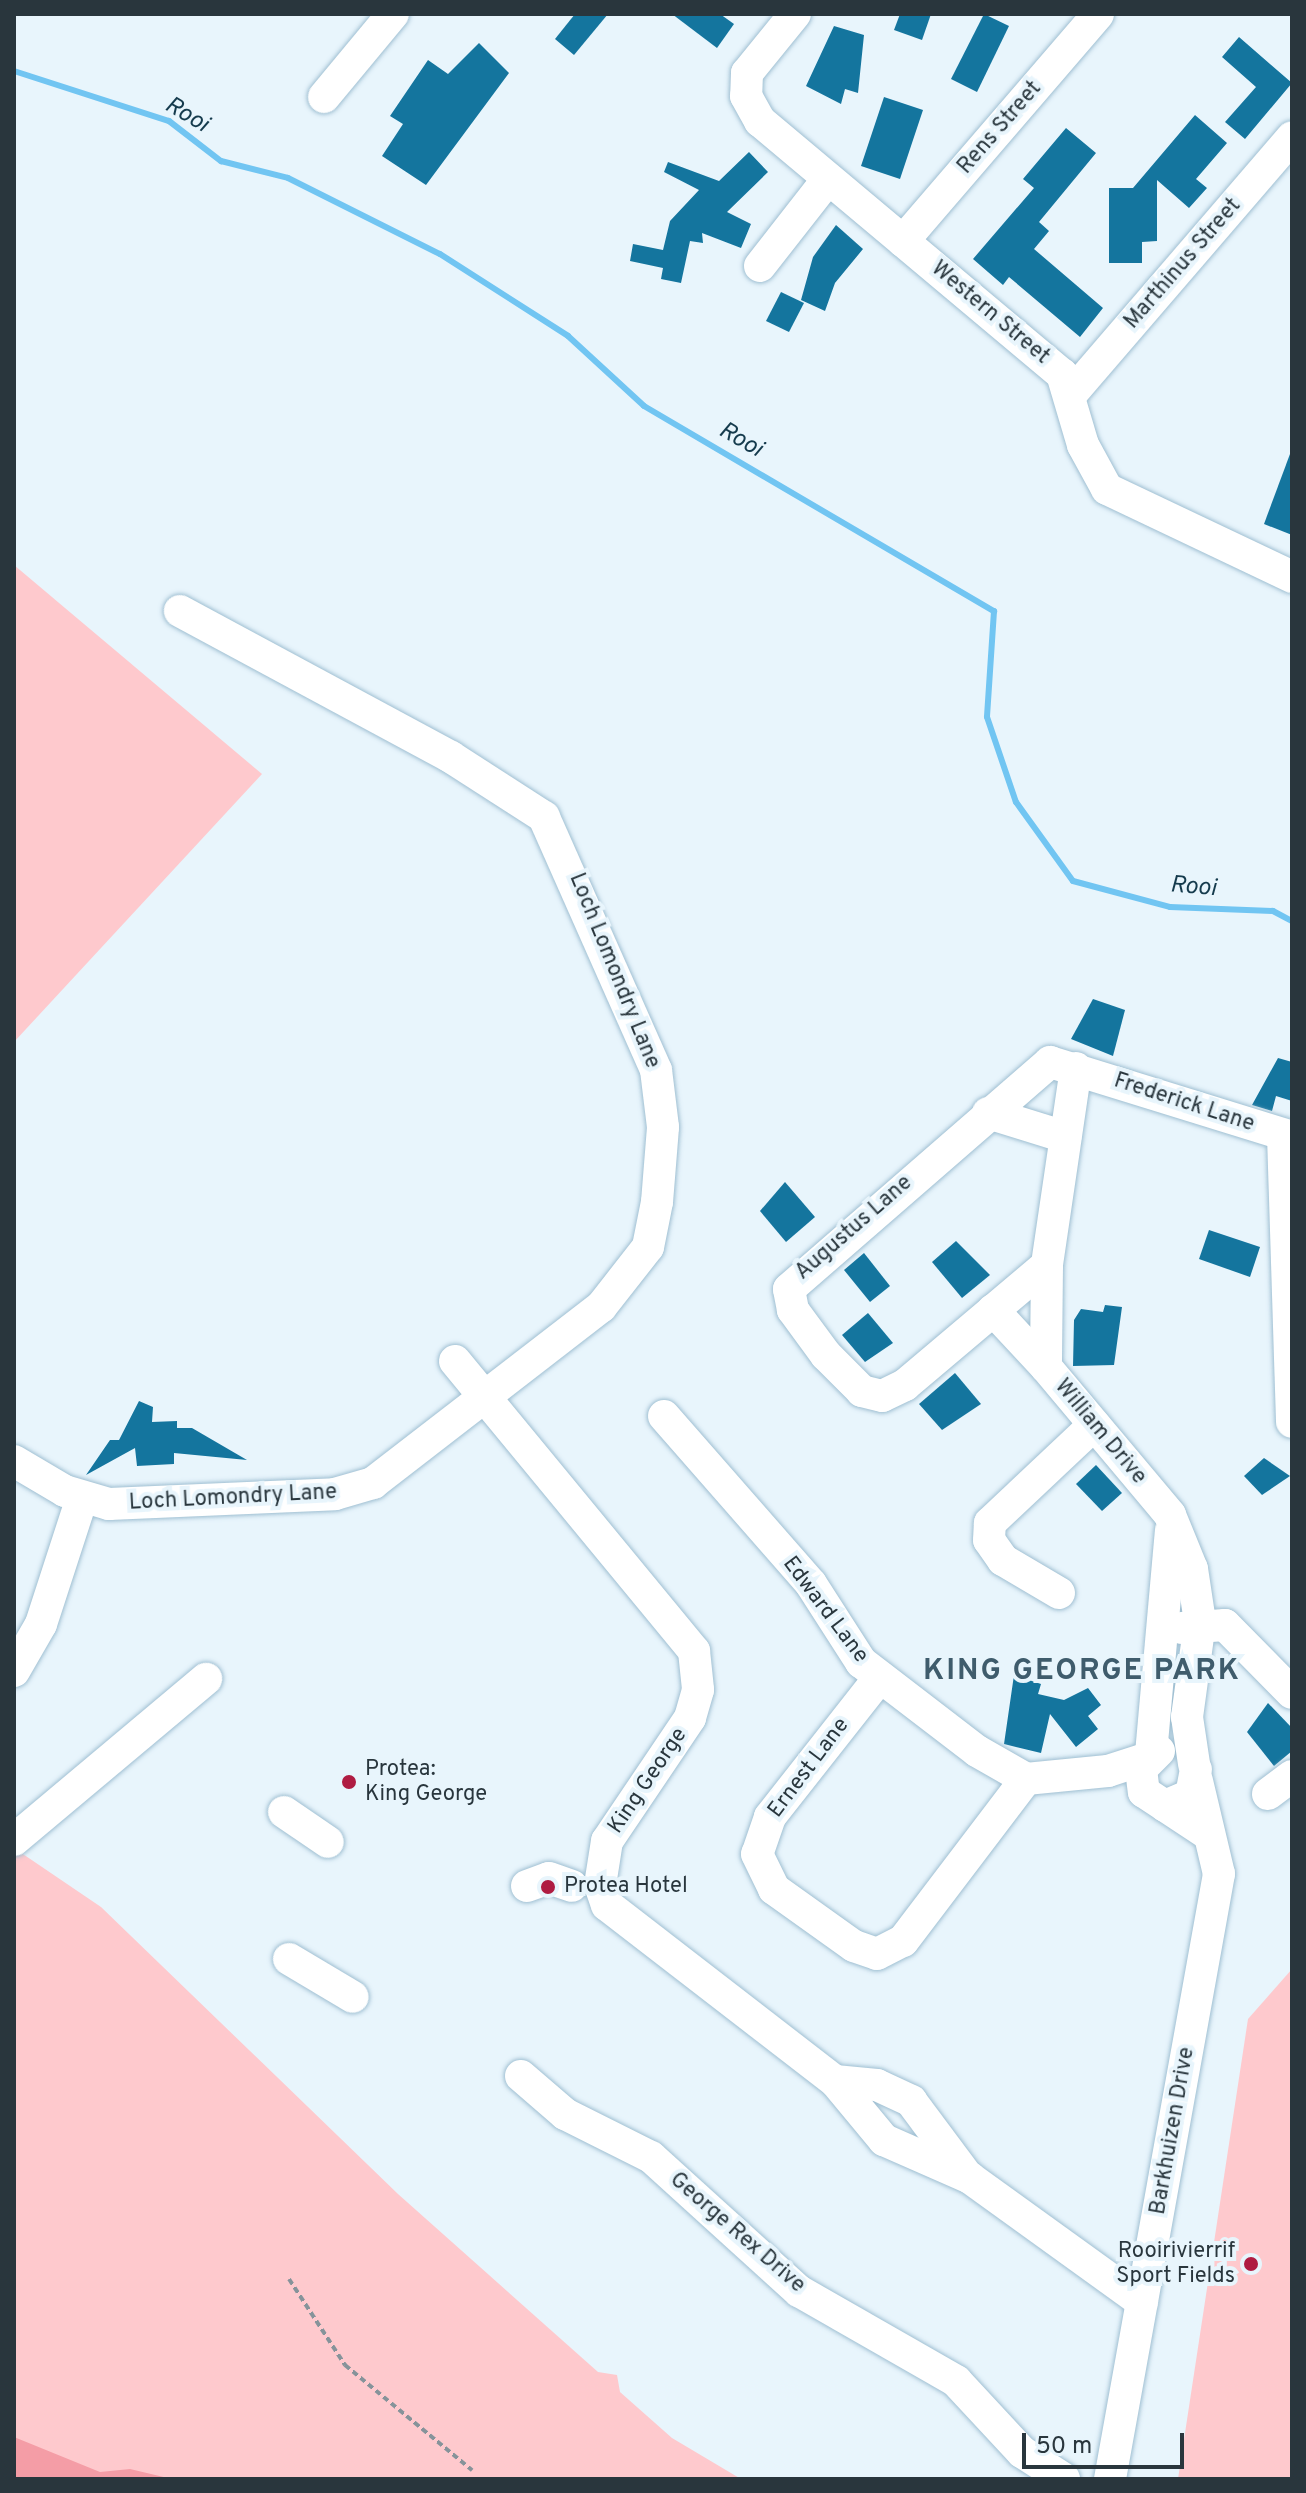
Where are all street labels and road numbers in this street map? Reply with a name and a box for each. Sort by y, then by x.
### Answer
street label: Rens Street [952,76,1048,180]
street label: Marthinus Street [1119,193,1247,335]
street label: Western Street [925,256,1055,370]
street label: Loch Lomondry Lane [563,869,665,1073]
street label: Frederick Lane [1111,1068,1257,1138]
street label: Augustus Lane [790,1170,918,1286]
street label: William Drive [1048,1374,1152,1490]
street label: Loch Lomondry Lane [128,1479,338,1517]
street label: Edward Lane [776,1552,874,1668]
street label: Ernest Lane [763,1713,855,1823]
street label: King George [603,1723,693,1839]
street label: Barkhuizen Drive [1145,2045,1201,2217]
street label: George Rex Drive [664,2167,810,2299]

